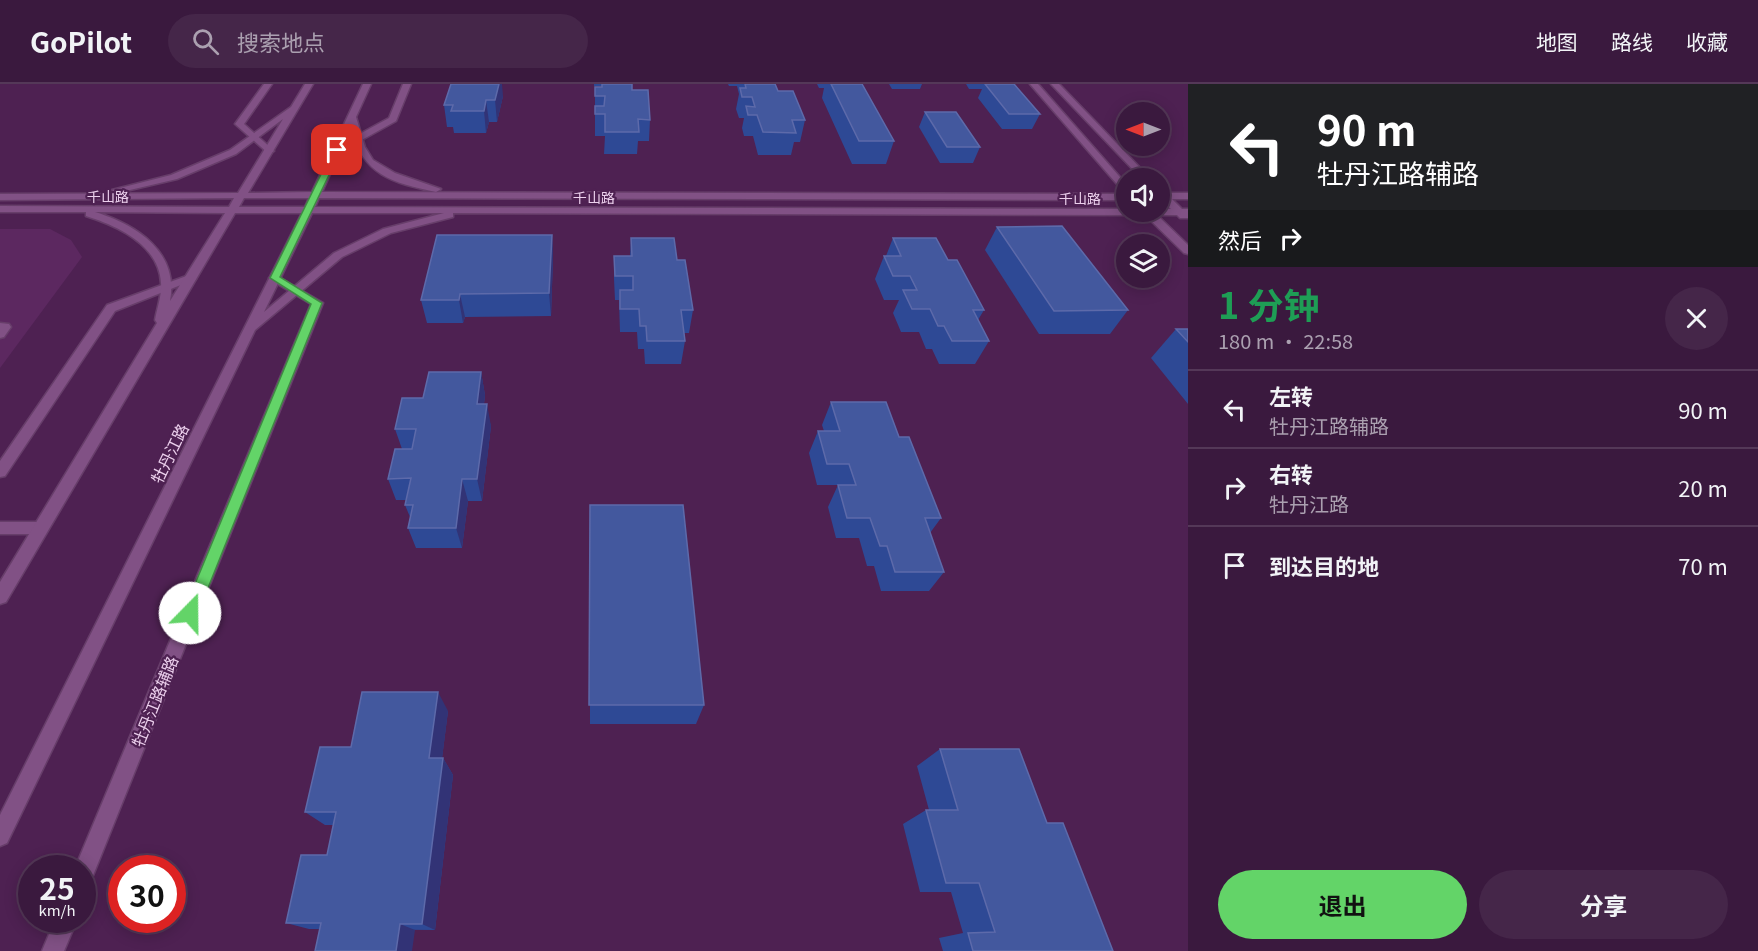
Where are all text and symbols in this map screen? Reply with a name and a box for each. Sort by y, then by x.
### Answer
search box [168,14,588,68]
text: GoPilot [30,21,132,61]
icon: search [189,25,222,58]
text: 搜索地点 [237,25,325,57]
text: 地图 [1536,26,1578,56]
text: 路线 [1611,26,1653,56]
text: 收藏 [1686,26,1728,56]
text: 90 m [1317,97,1417,158]
north arrow [1116,102,1170,156]
map controls [1116,102,1170,288]
icon: left [1218,108,1296,186]
pin [311,124,362,175]
icon: arrive [320,133,353,166]
text: 牡丹江路辅路 [1317,153,1479,192]
button: sound [1116,168,1170,222]
street label: 千山路 [87,186,129,206]
street label: 千山路 [573,187,615,207]
street label: 千山路 [1059,188,1101,208]
icon: right [1274,222,1307,255]
text: 然后 [1218,223,1262,255]
button: layers [1116,234,1170,288]
text: 1 分钟 [1218,277,1319,329]
button: close [1665,287,1728,350]
text: 180 m · 22:58 [1218,326,1353,355]
text: 左转 [1269,379,1313,411]
icon: left [1218,393,1251,426]
text: 90 m [1678,393,1728,425]
text: 牡丹江路辅路 [1269,411,1389,440]
street label: 牡丹江路 [144,419,194,487]
text: 右转 [1269,457,1313,489]
icon: right [1218,471,1251,504]
text: 20 m [1678,471,1728,503]
text: 牡丹江路 [1269,489,1349,518]
icon: arrive [1218,549,1251,582]
text: 到达目的地 [1269,549,1379,581]
text: 70 m [1678,549,1728,581]
position arrow [158,581,222,645]
street label: 牡丹江路辅路 [125,652,183,750]
speed limit sign: 30 [108,855,186,933]
text: 25 [39,865,75,909]
button: 退出 [1218,870,1467,939]
button: 分享 [1479,870,1728,939]
text: km/h [38,899,76,920]

